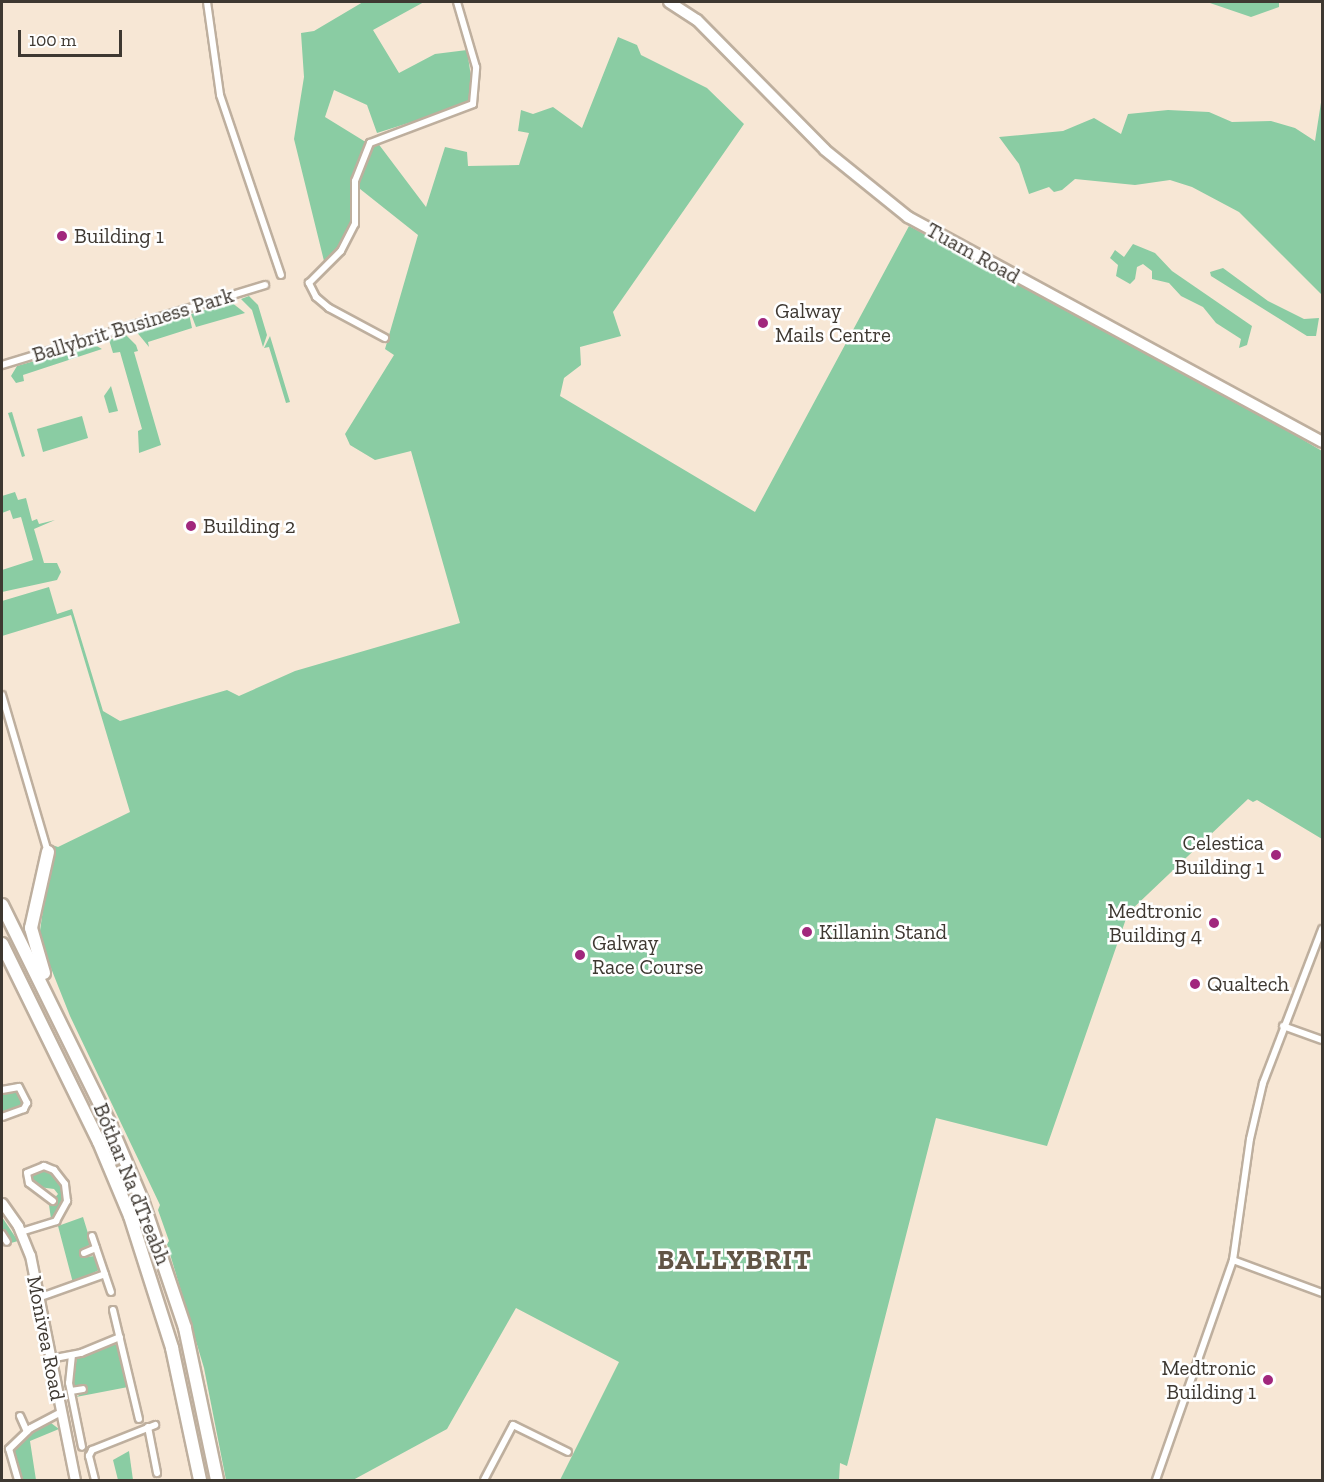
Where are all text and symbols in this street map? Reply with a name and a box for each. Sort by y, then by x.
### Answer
scale bar [21,18,124,56]
text: 100 m [29,29,76,51]
street label: Tuam Road [922,217,1024,289]
place label: Building 1 [74,223,164,249]
marker: Building 1 [55,229,69,243]
street label: Ballybrit Business Park [29,282,237,368]
place label: Galway Mails Centre [775,298,891,348]
marker: Galway Mails Centre [756,316,770,330]
place label: Building 2 [203,513,295,539]
marker: Building 2 [184,519,198,533]
place label: Celestica Building 1 [1174,830,1264,880]
marker: Celestica Building 1 [1269,848,1283,862]
place label: Medtronic Building 4 [1108,898,1202,948]
marker: Medtronic Building 4 [1207,916,1221,930]
place label: Killanin Stand [819,919,947,945]
marker: Killanin Stand [800,925,814,939]
place label: Galway Race Course [592,930,703,980]
marker: Galway Race Course [573,948,587,962]
place label: Qualtech [1207,971,1289,997]
marker: Qualtech [1188,977,1202,991]
street label: Bóthar Na dTreabh [88,1099,176,1269]
district label: BALLYBRIT [657,1245,813,1277]
street label: Monivea Road [22,1273,70,1403]
place label: Medtronic Building 1 [1162,1355,1256,1405]
marker: Medtronic Building 1 [1261,1373,1275,1387]

